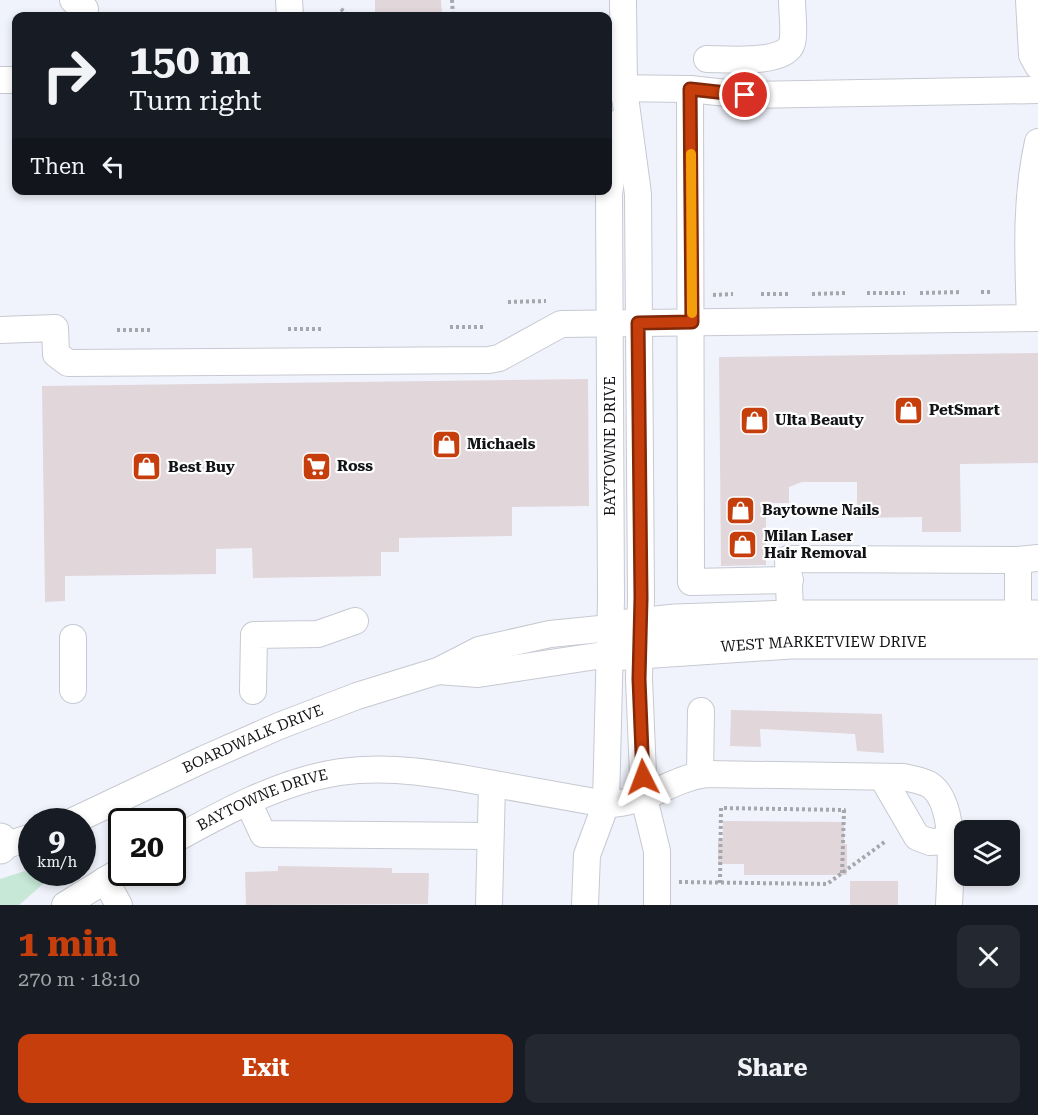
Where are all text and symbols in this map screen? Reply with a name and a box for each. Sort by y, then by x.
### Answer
text: 150 m [129,35,251,84]
icon: right [30,36,108,114]
pin [719,69,770,120]
icon: arrive [728,78,761,111]
text: Turn right [129,85,262,117]
icon: left [97,150,130,183]
text: Then [30,154,85,179]
street label: BAYTOWNE DRIVE [601,376,619,516]
shop icon: PetSmart [892,394,924,426]
place label: PetSmart [929,401,1000,419]
shop icon: Ulta Beauty [738,404,770,436]
place label: Ulta Beauty [775,411,864,429]
shop icon: Michaels [430,428,462,460]
place label: Michaels [467,435,536,453]
supermarket icon: Ross [300,450,332,482]
shop icon: Best Buy [131,451,163,483]
place label: Ross [337,457,373,475]
place label: Best Buy [168,458,235,476]
shop icon: Baytowne Nails [725,494,757,526]
place label: Baytowne Nails [762,501,880,519]
place label: Milan Laser Hair Removal [764,527,867,562]
shop icon: Milan Laser Hair Removal [727,529,759,561]
street label: WEST MARKETVIEW DRIVE [720,633,927,656]
street label: BOARDWALK DRIVE [180,701,326,777]
position arrow [611,745,675,809]
street label: BAYTOWNE DRIVE [194,765,330,834]
speed limit sign: 20 [108,808,186,886]
map controls [954,820,1020,886]
button: layers [954,820,1020,886]
text: 9 [49,822,65,857]
text: km/h [37,853,77,871]
text: 1 min [18,923,118,965]
button: close [957,925,1020,988]
text: 270 m · 18:10 [18,967,140,991]
button: Exit [18,1034,513,1103]
button: Share [525,1034,1020,1103]

